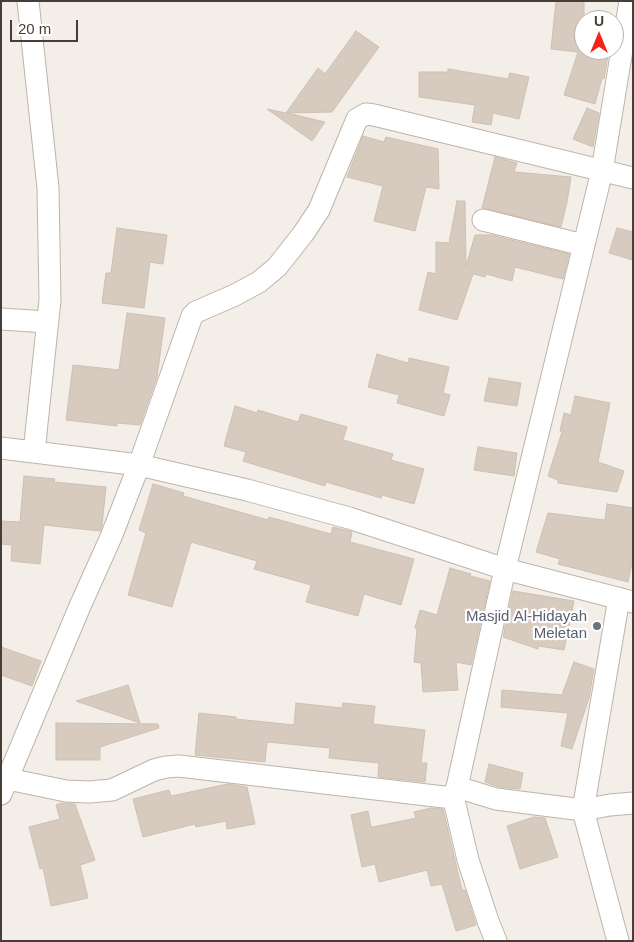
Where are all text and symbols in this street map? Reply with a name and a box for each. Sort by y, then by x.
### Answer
scale bar [12,10,80,42]
north arrow [574,10,624,60]
text: U [594,13,604,29]
text: 20 m [18,20,51,37]
place label: Masjid Al-Hidayah Meletan [466,608,587,643]
marker: Masjid Al-Hidayah Meletan [591,620,603,632]

